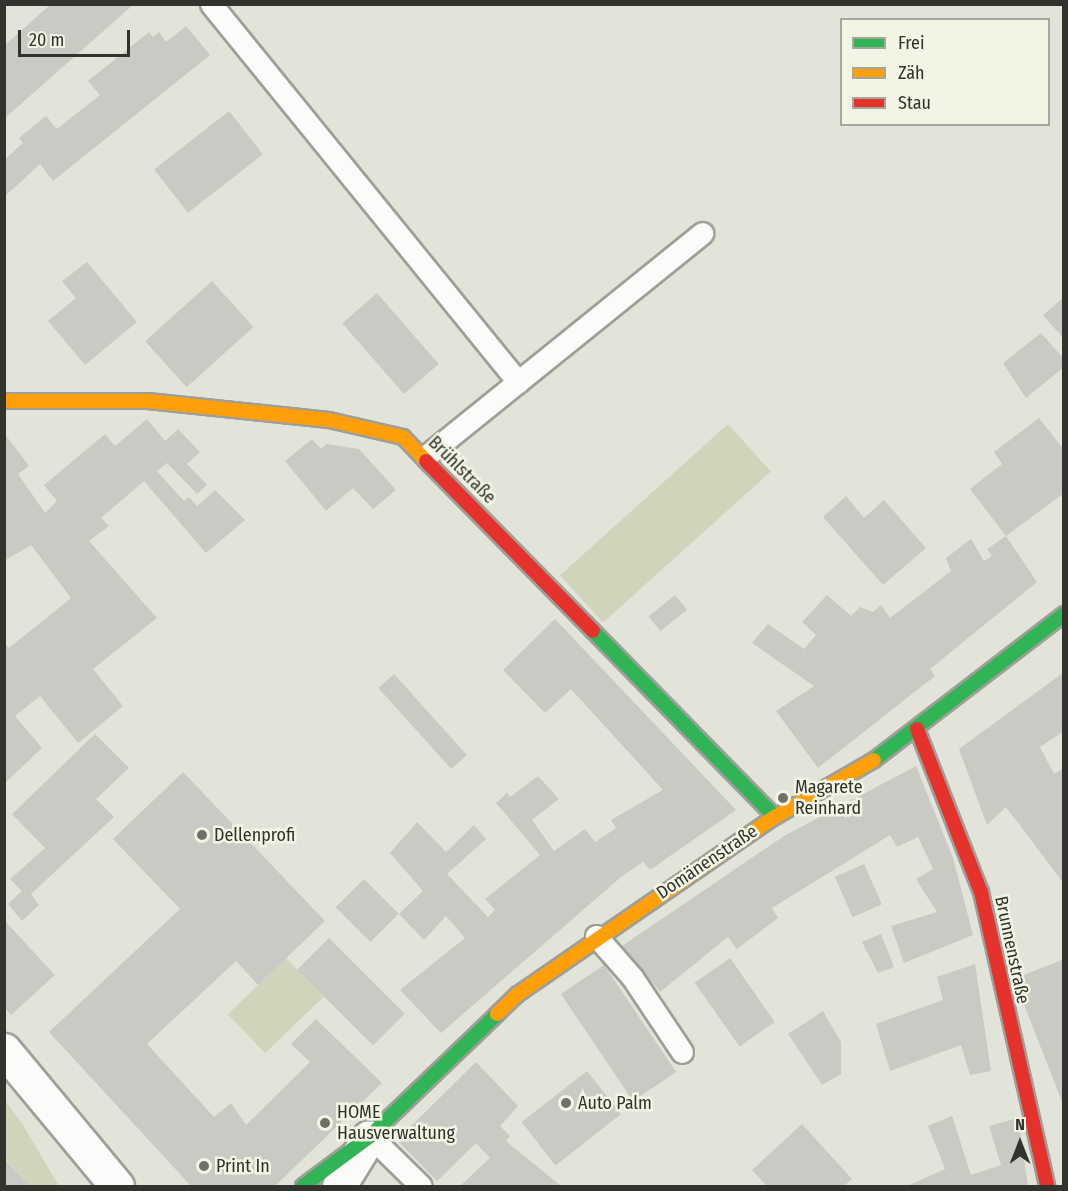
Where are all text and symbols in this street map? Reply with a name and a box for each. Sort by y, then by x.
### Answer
scale bar [21,18,134,56]
legend [840,18,1050,126]
text: 20 m [29,29,64,51]
text: Frei [898,32,924,54]
text: Zäh [898,62,925,84]
text: Stau [898,92,931,114]
street label: Brühlstraße [424,432,500,508]
place label: Magarete Reinhard [795,777,863,820]
marker: Magarete Reinhard [776,791,790,805]
street label: Domänenstraße [652,820,762,904]
place label: Dellenprofi [214,824,295,846]
marker: Dellenprofi [195,828,209,842]
street label: Brunnenstraße [990,894,1034,1006]
place label: Auto Palm [578,1092,652,1114]
marker: Auto Palm [559,1096,573,1110]
place label: HOME Hausverwaltung [337,1102,455,1144]
north arrow [990,1113,1050,1173]
text: N [1015,1115,1025,1134]
marker: HOME Hausverwaltung [318,1116,332,1130]
place label: Print In [216,1155,270,1177]
marker: Print In [197,1159,211,1173]

